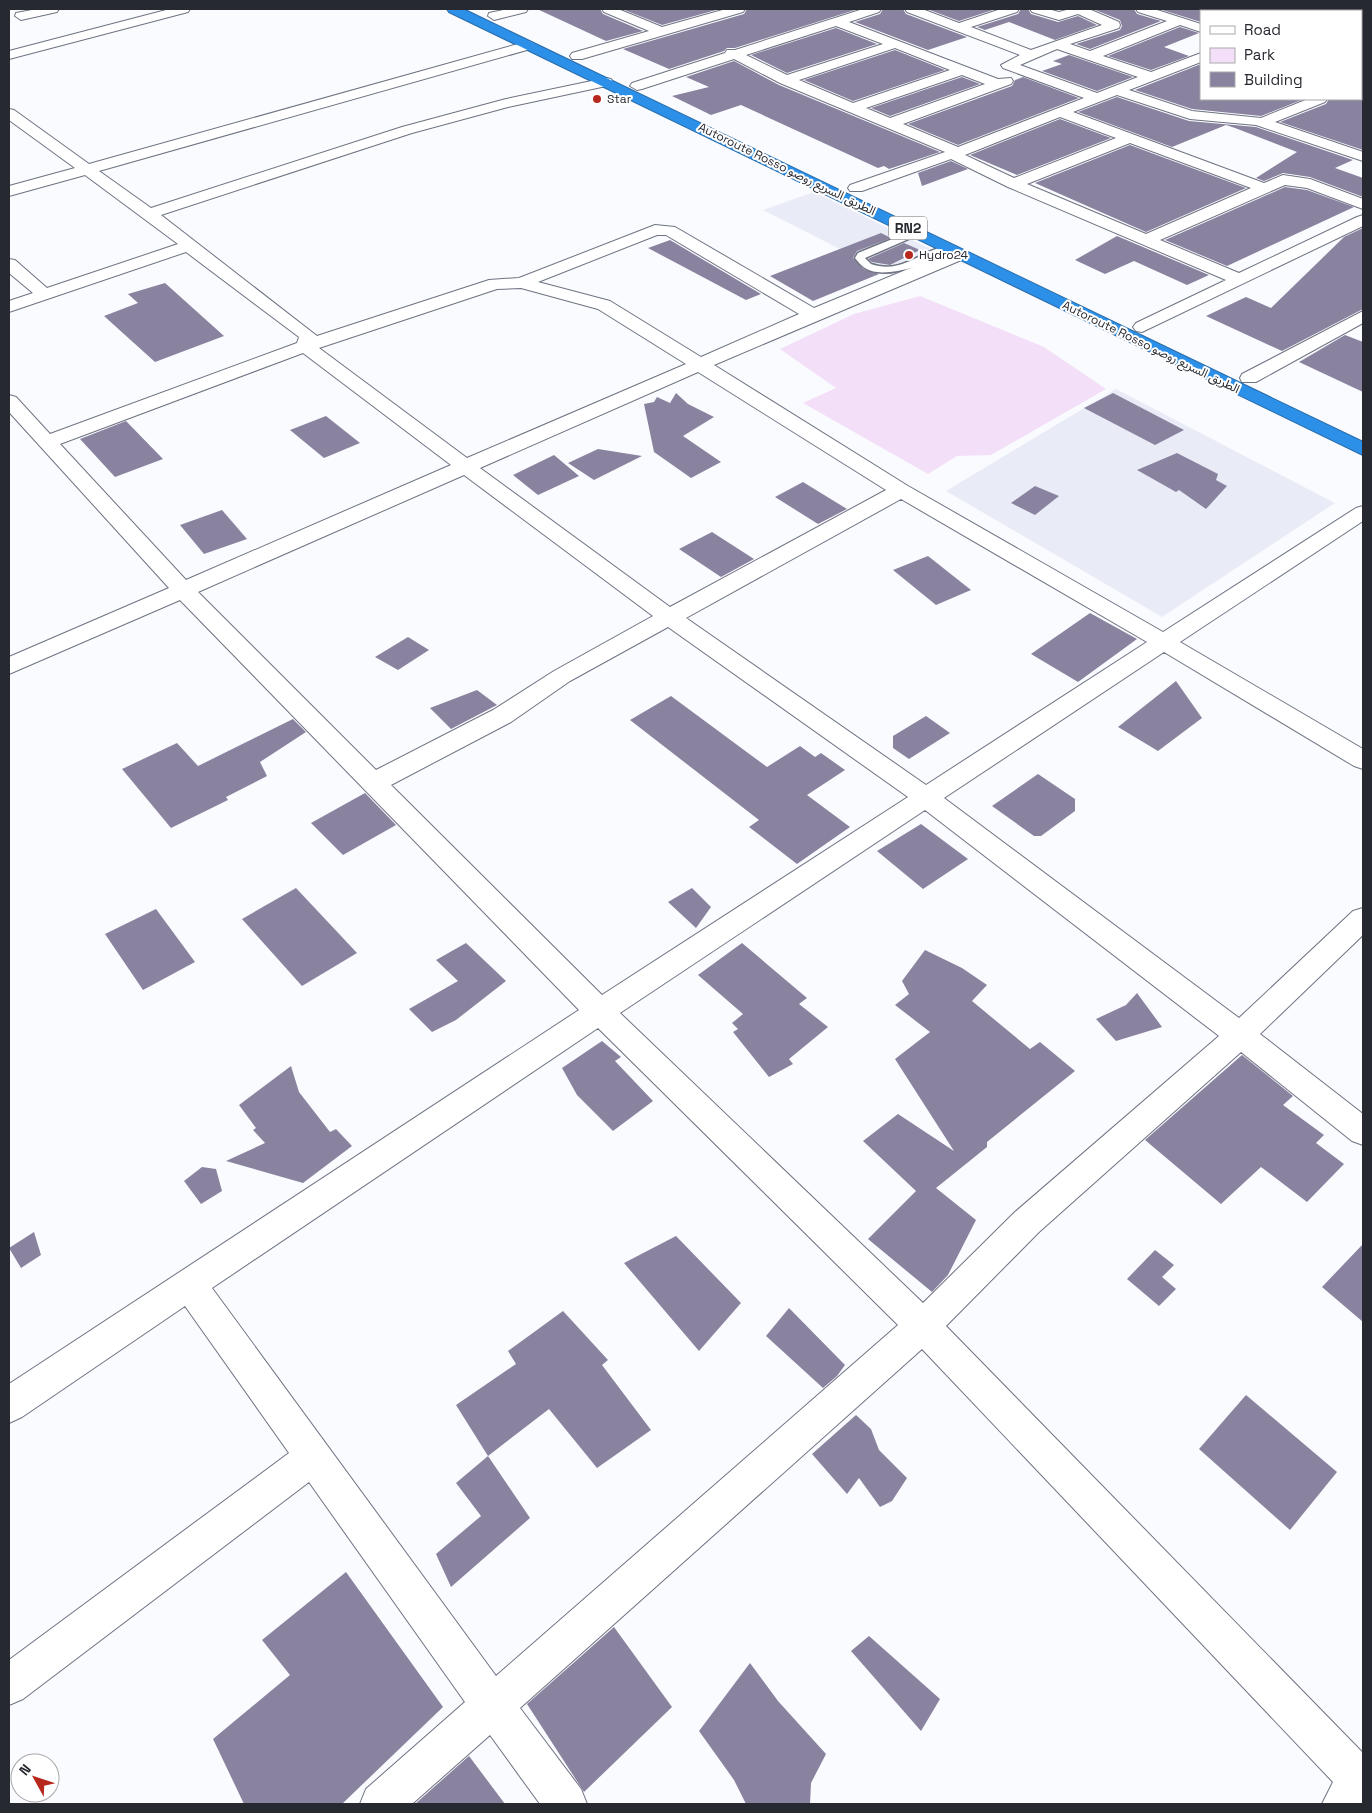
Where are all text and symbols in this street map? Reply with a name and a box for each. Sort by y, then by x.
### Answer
legend [1200,10,1362,100]
text: Road [1244,20,1281,39]
text: Park [1244,45,1275,64]
text: Building [1244,70,1303,89]
place label: Star [607,91,632,107]
marker: Star [591,93,603,105]
street label: Autoroute Rosso الطريق السريع روصو [695,119,878,220]
road number: RN2 [889,217,927,240]
place label: Hydro24 [919,247,969,263]
marker: Hydro24 [903,249,915,261]
street label: Autoroute Rosso الطريق السريع روصو [1059,297,1242,398]
north arrow [10,1753,60,1803]
text: N [15,1760,35,1779]

